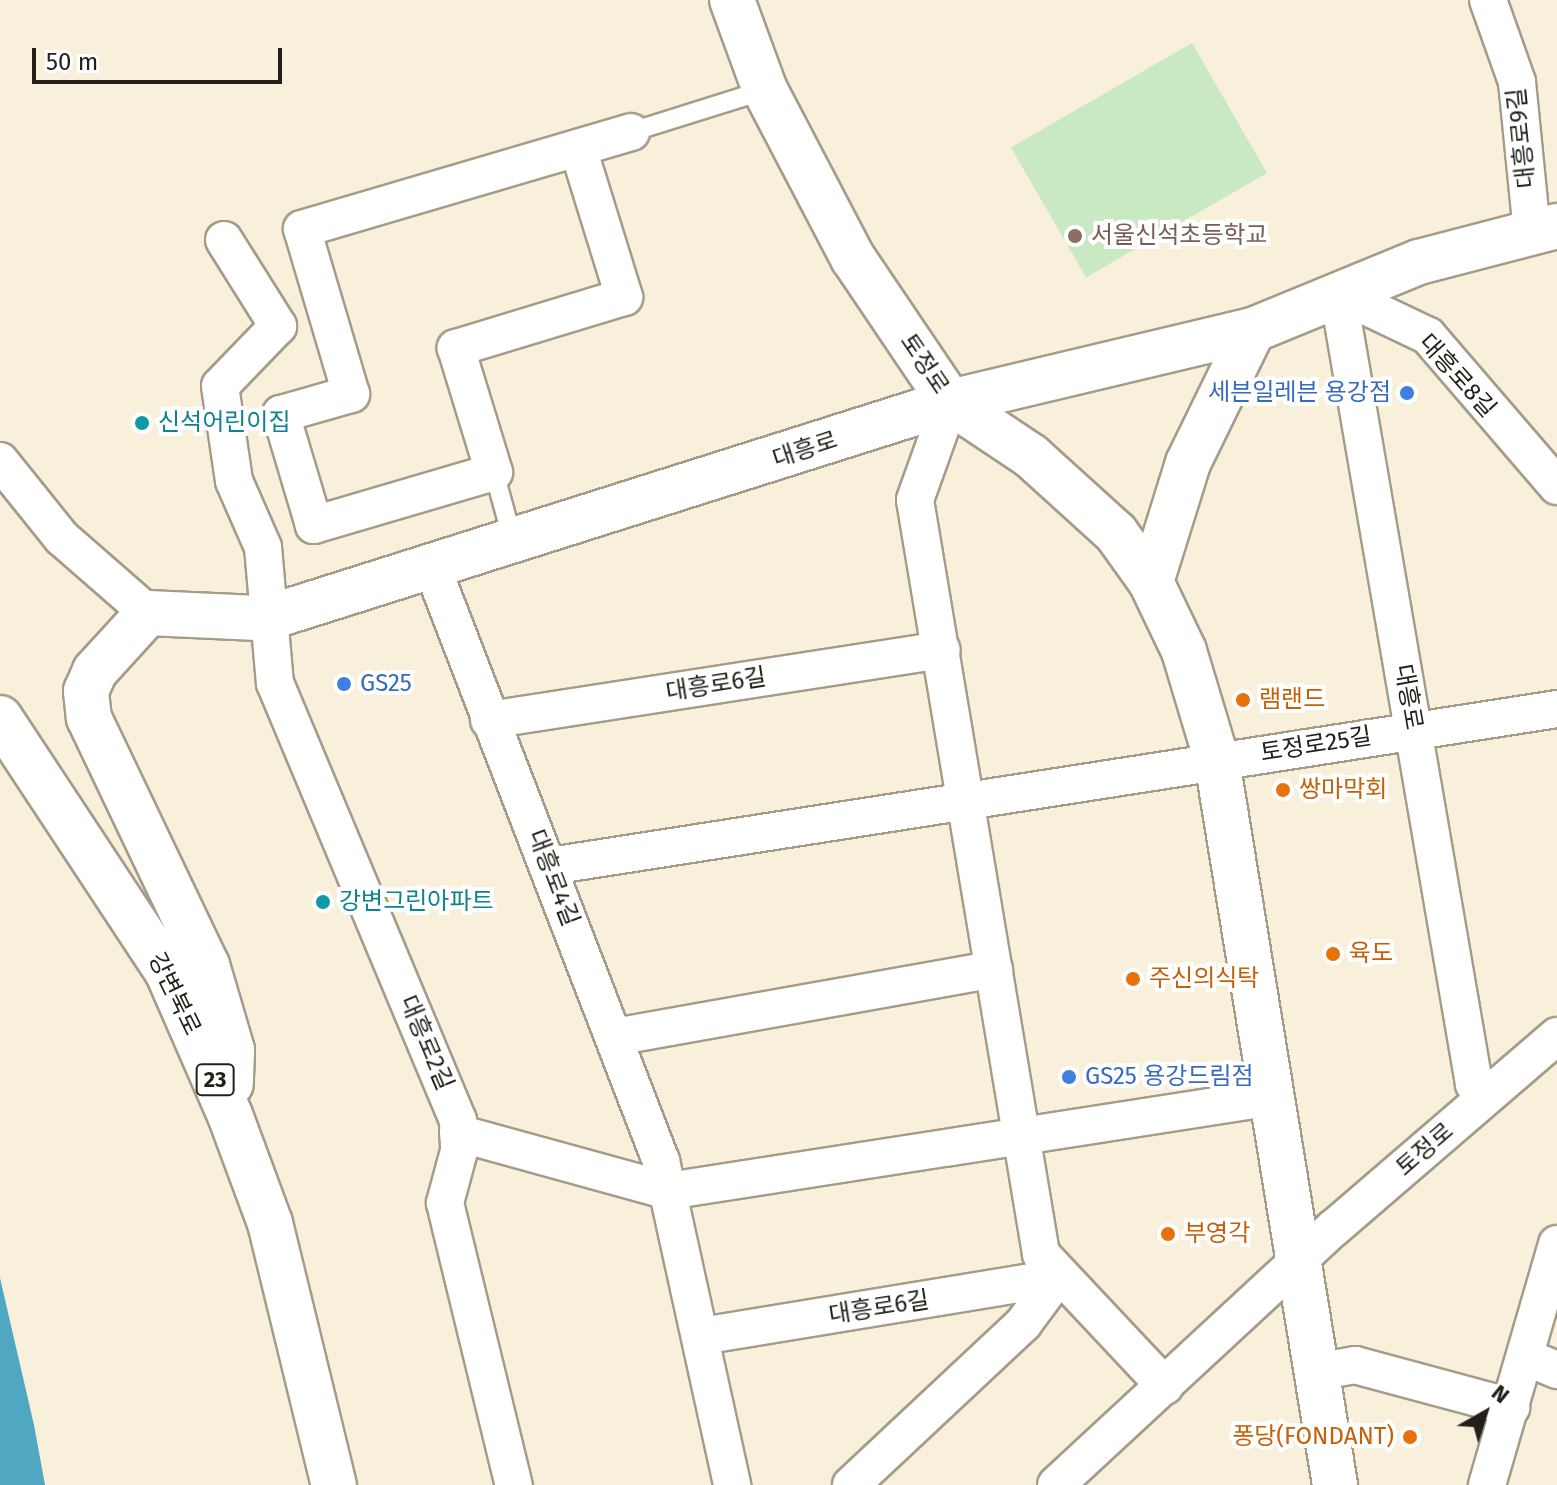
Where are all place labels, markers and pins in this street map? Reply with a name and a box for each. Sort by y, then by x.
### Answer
place label: 서울신석초등학교 [1091,222,1268,250]
marker: 서울신석초등학교 [1066,227,1084,245]
place label: 세븐일레븐 용강점 [1208,379,1391,407]
marker: 세븐일레븐 용강점 [1398,384,1416,402]
place label: 신석어린이집 [158,409,290,437]
marker: 신석어린이집 [133,414,151,432]
place label: GS25 [360,670,412,698]
marker: GS25 [335,675,353,693]
place label: 램랜드 [1259,686,1325,714]
marker: 램랜드 [1234,691,1252,709]
place label: 쌍마막회 [1299,776,1387,804]
marker: 쌍마막회 [1274,781,1292,799]
place label: 강변그린아파트 [339,888,494,916]
marker: 강변그린아파트 [314,893,332,911]
place label: 육도 [1349,940,1393,968]
marker: 육도 [1324,945,1342,963]
place label: 주신의식탁 [1149,965,1259,993]
marker: 주신의식탁 [1124,970,1142,988]
place label: GS25 용강드림점 [1085,1063,1254,1091]
marker: GS25 용강드림점 [1060,1068,1078,1086]
place label: 부영각 [1184,1220,1250,1248]
marker: 부영각 [1159,1225,1177,1243]
place label: 퐁당(FONDANT) [1232,1423,1394,1451]
marker: 퐁당(FONDANT) [1401,1428,1419,1446]

